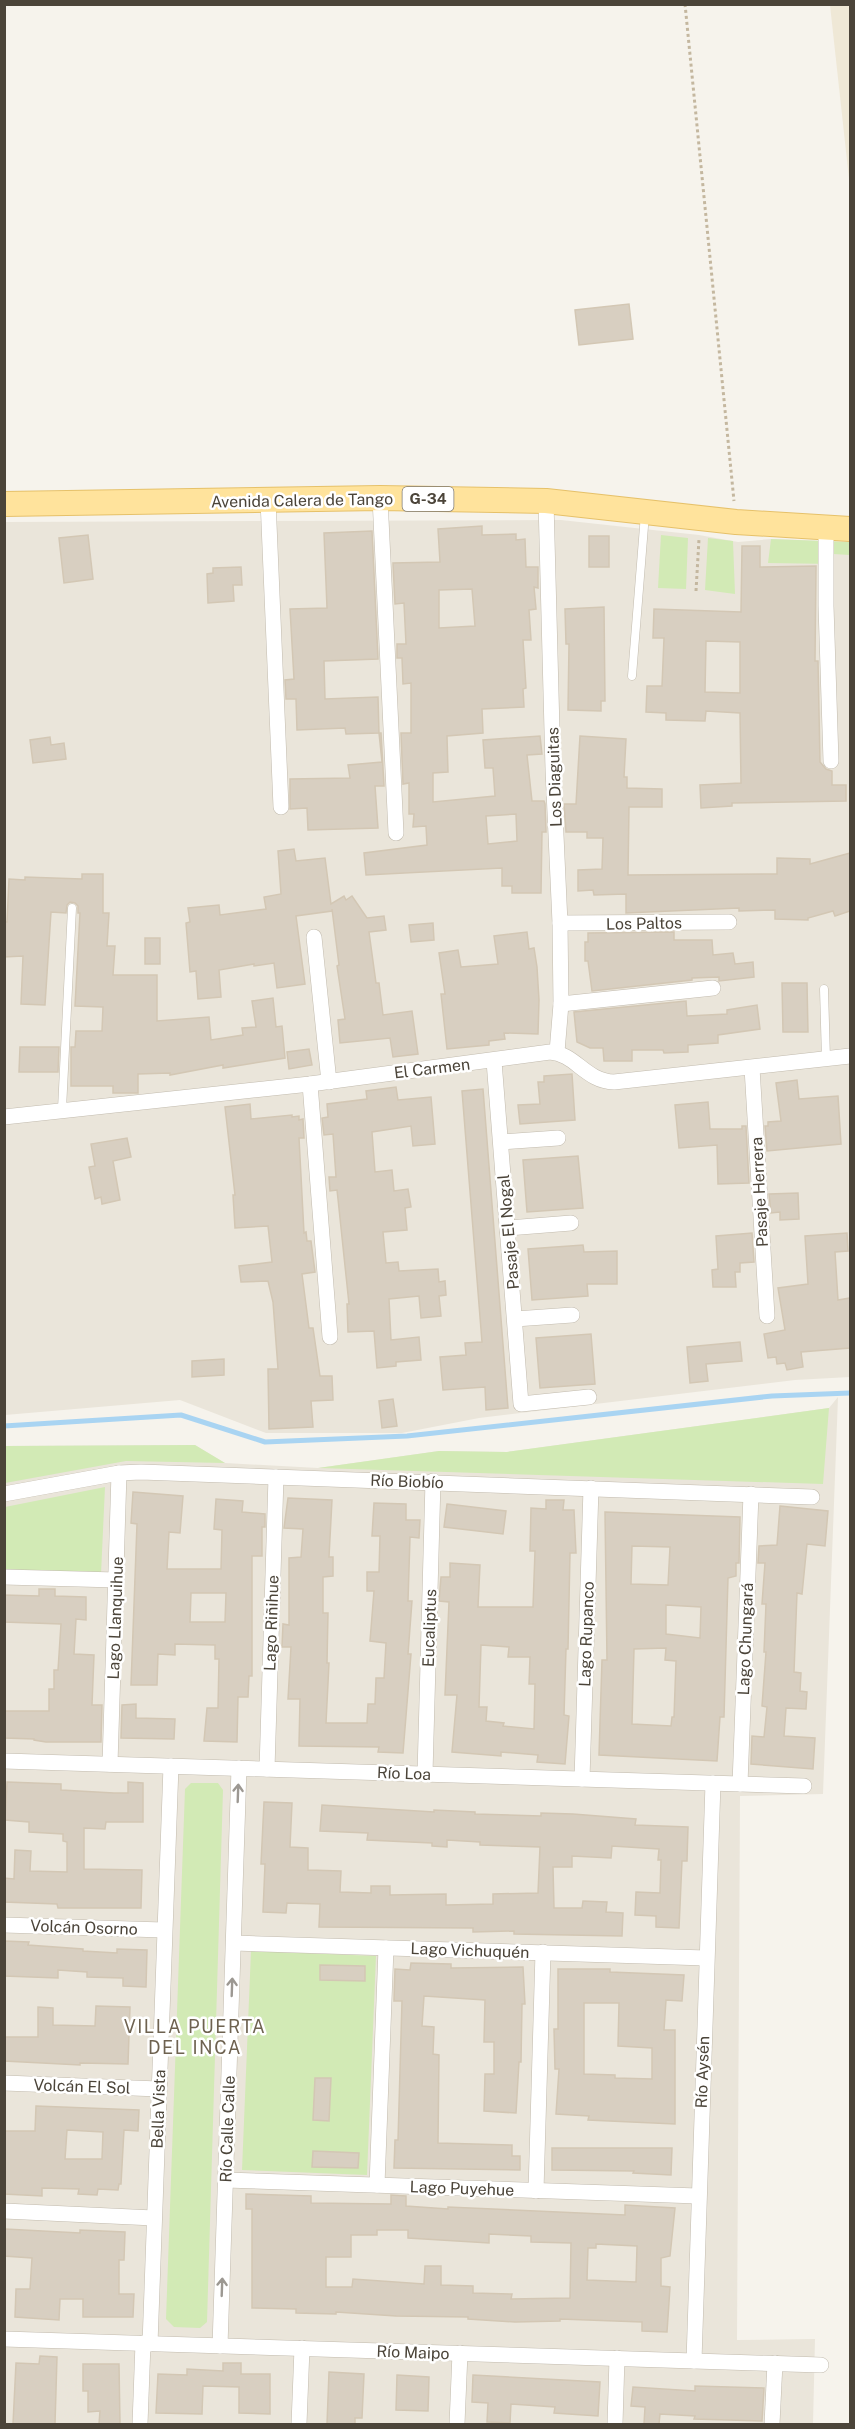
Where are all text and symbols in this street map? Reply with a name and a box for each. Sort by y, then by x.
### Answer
road number: G-34 [402,487,454,511]
street label: Avenida Calera de Tango [211,489,393,512]
street label: Los Diaguitas [543,727,566,827]
street label: Los Paltos [606,913,682,934]
street label: El Carmen [393,1054,471,1083]
street label: Pasaje Herrera [747,1136,772,1248]
street label: Pasaje El Nogal [494,1173,523,1290]
street label: Río Biobío [370,1471,444,1492]
street label: Lago Llanquihue [104,1556,127,1680]
street label: Lago Riñihue [260,1575,283,1671]
street label: Lago Rupanco [575,1581,598,1687]
street label: Lago Chungará [734,1582,757,1696]
street label: Eucaliptus [419,1589,440,1667]
street label: Río Loa [377,1763,431,1784]
one-way arrow [233,1783,244,1803]
street label: Volcán Osorno [30,1916,138,1939]
street label: Lago Vichuquén [410,1939,530,1962]
one-way arrow [226,1978,238,1998]
district label: VILLA PUERTA DEL INCA [124,2016,266,2058]
street label: Río Aysén [692,2035,713,2109]
street label: Bella Vista [148,2069,169,2149]
street label: Volcán El Sol [33,2075,131,2098]
street label: Río Calle Calle [216,2075,239,2183]
street label: Lago Puyehue [409,2177,515,2200]
one-way arrow [217,2278,228,2298]
street label: Río Maipo [376,2342,450,2363]

